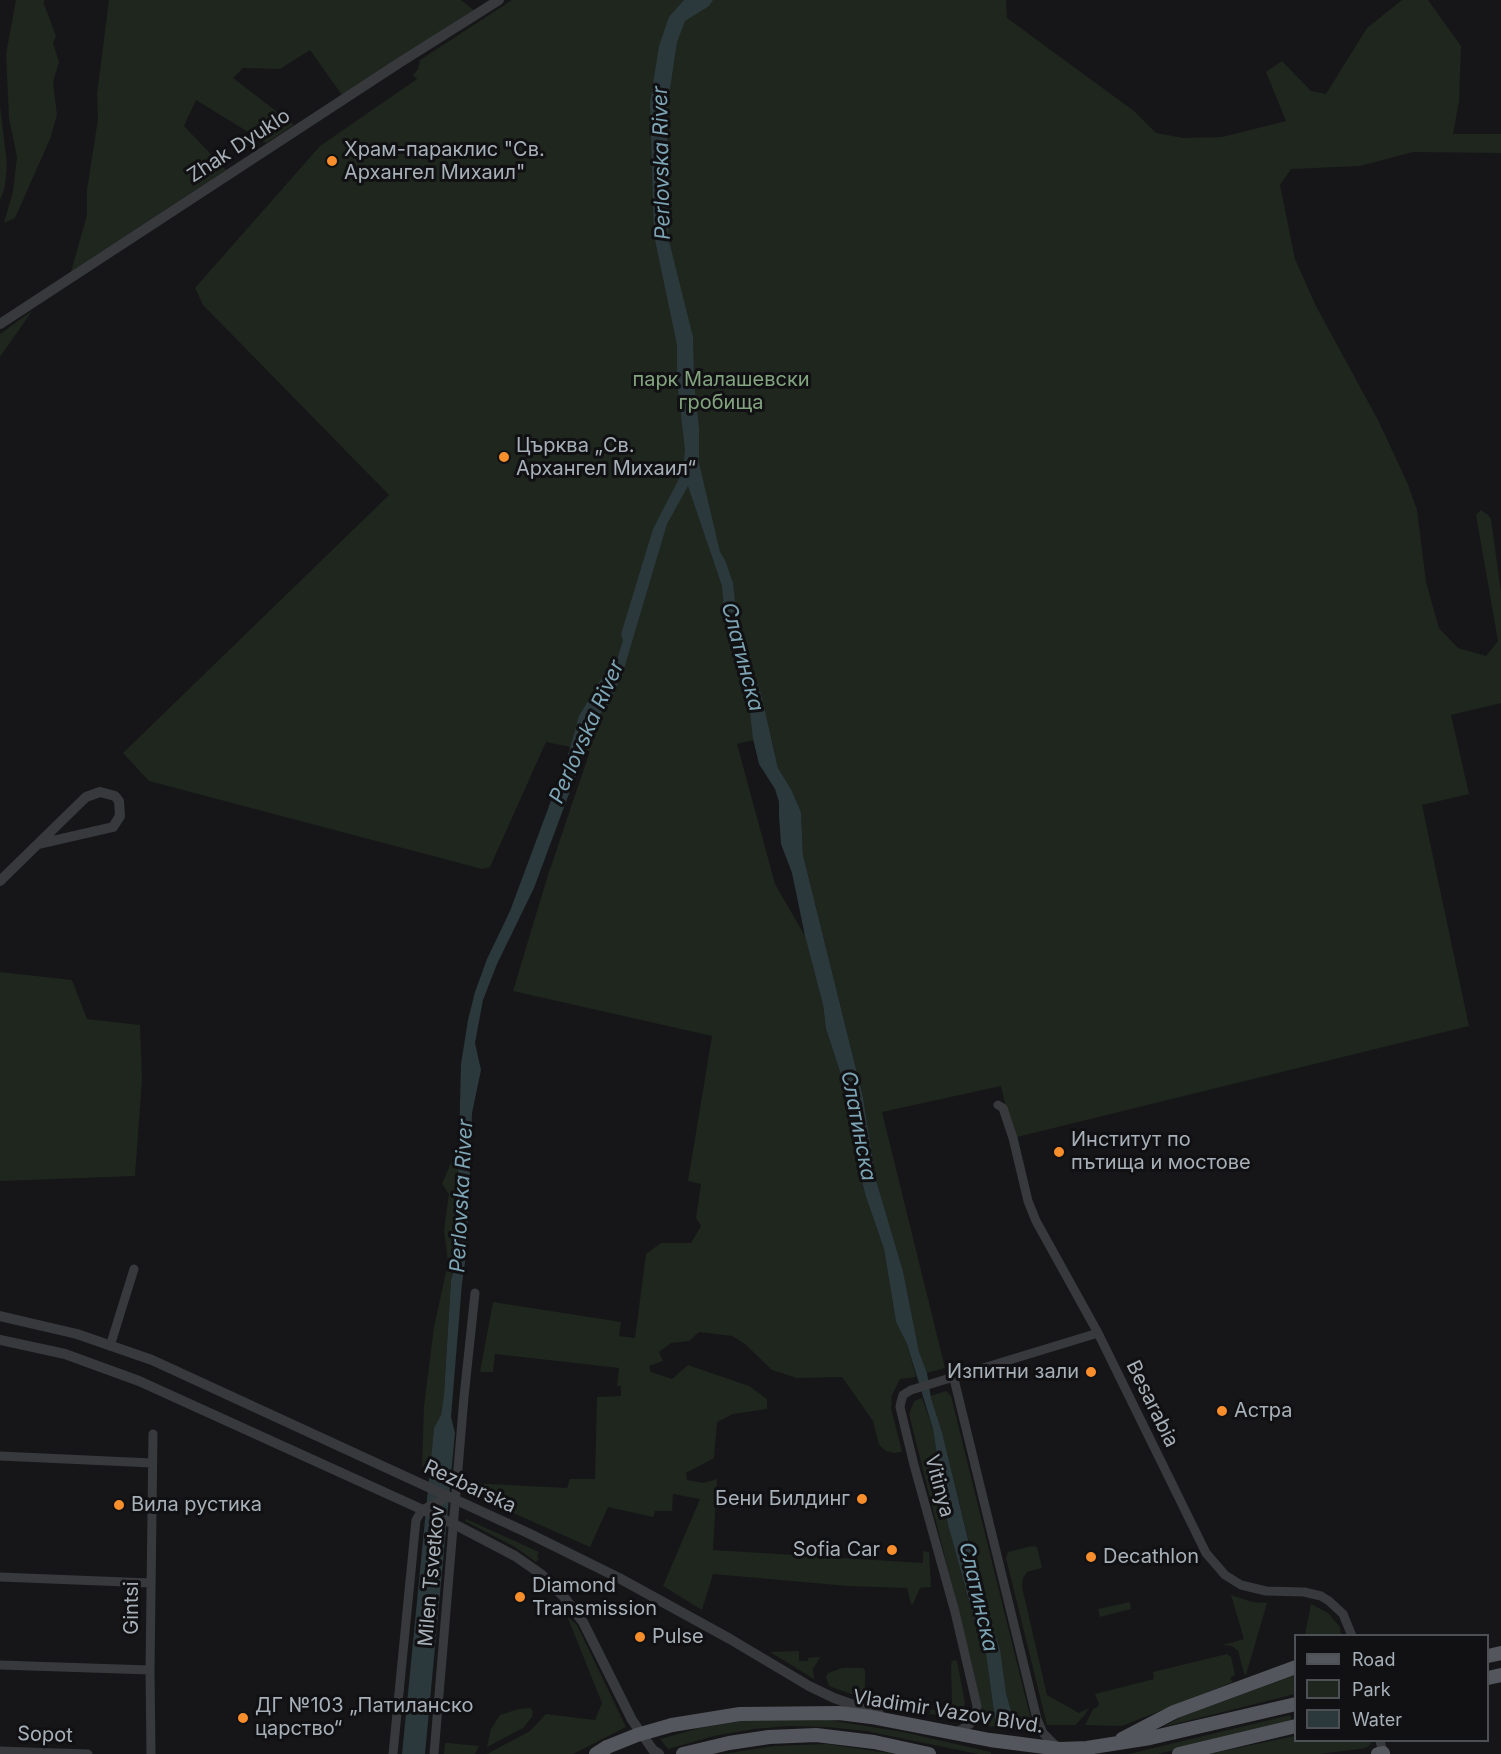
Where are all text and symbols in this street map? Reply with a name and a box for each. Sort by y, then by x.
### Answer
water label: Perlovska River [648,86,676,240]
street label: Zhak Dyuklo [183,104,295,188]
place label: Храм-параклис "Св. Архангел Михаил" [344,138,545,185]
marker: Храм-параклис "Св. Архангел Михаил" [325,154,339,168]
park label: парк Малашевски гробища [632,368,810,415]
place label: Църква „Св. Архангел Михаил“ [516,434,696,481]
marker: Църква „Св. Архангел Михаил“ [497,450,511,464]
water label: Слатинска [715,600,769,714]
water label: Perlovska River [544,657,630,807]
water label: Слатинска [835,1069,881,1183]
water label: Perlovska River [445,1119,479,1273]
place label: Институт по пътища и мостове [1071,1128,1251,1175]
marker: Институт по пътища и мостове [1052,1145,1066,1159]
street label: Besarabia [1121,1357,1183,1451]
place label: Изпитни зали [947,1360,1079,1384]
marker: Изпитни зали [1084,1365,1098,1379]
place label: Астра [1234,1399,1293,1423]
marker: Астра [1215,1404,1229,1418]
street label: Vitinya [919,1452,959,1520]
street label: Rezbarska [420,1455,520,1519]
place label: Бени Билдинг [715,1487,850,1511]
marker: Бени Билдинг [855,1492,869,1506]
place label: Вила рустика [131,1493,262,1517]
marker: Вила рустика [112,1498,126,1512]
street label: Milen Tsvetkov [414,1505,450,1647]
place label: Sofia Car [793,1538,880,1562]
water label: Слатинска [953,1540,1003,1654]
marker: Sofia Car [885,1543,899,1557]
place label: Decathlon [1103,1545,1199,1569]
marker: Decathlon [1084,1550,1098,1564]
place label: Diamond Transmission [532,1574,657,1621]
street label: Gintsi [120,1581,144,1635]
marker: Diamond Transmission [513,1590,527,1604]
place label: Pulse [652,1625,704,1649]
marker: Pulse [633,1630,647,1644]
legend [1294,1634,1489,1742]
text: Road [1352,1649,1395,1670]
text: Park [1352,1679,1391,1700]
street label: Vladimir Vazov Blvd. [851,1685,1045,1739]
place label: ДГ №103 „Патиланско царство“ [255,1694,473,1741]
text: Water [1352,1709,1402,1730]
marker: ДГ №103 „Патиланско царство“ [236,1711,250,1725]
street label: Sopot [17,1722,73,1748]

